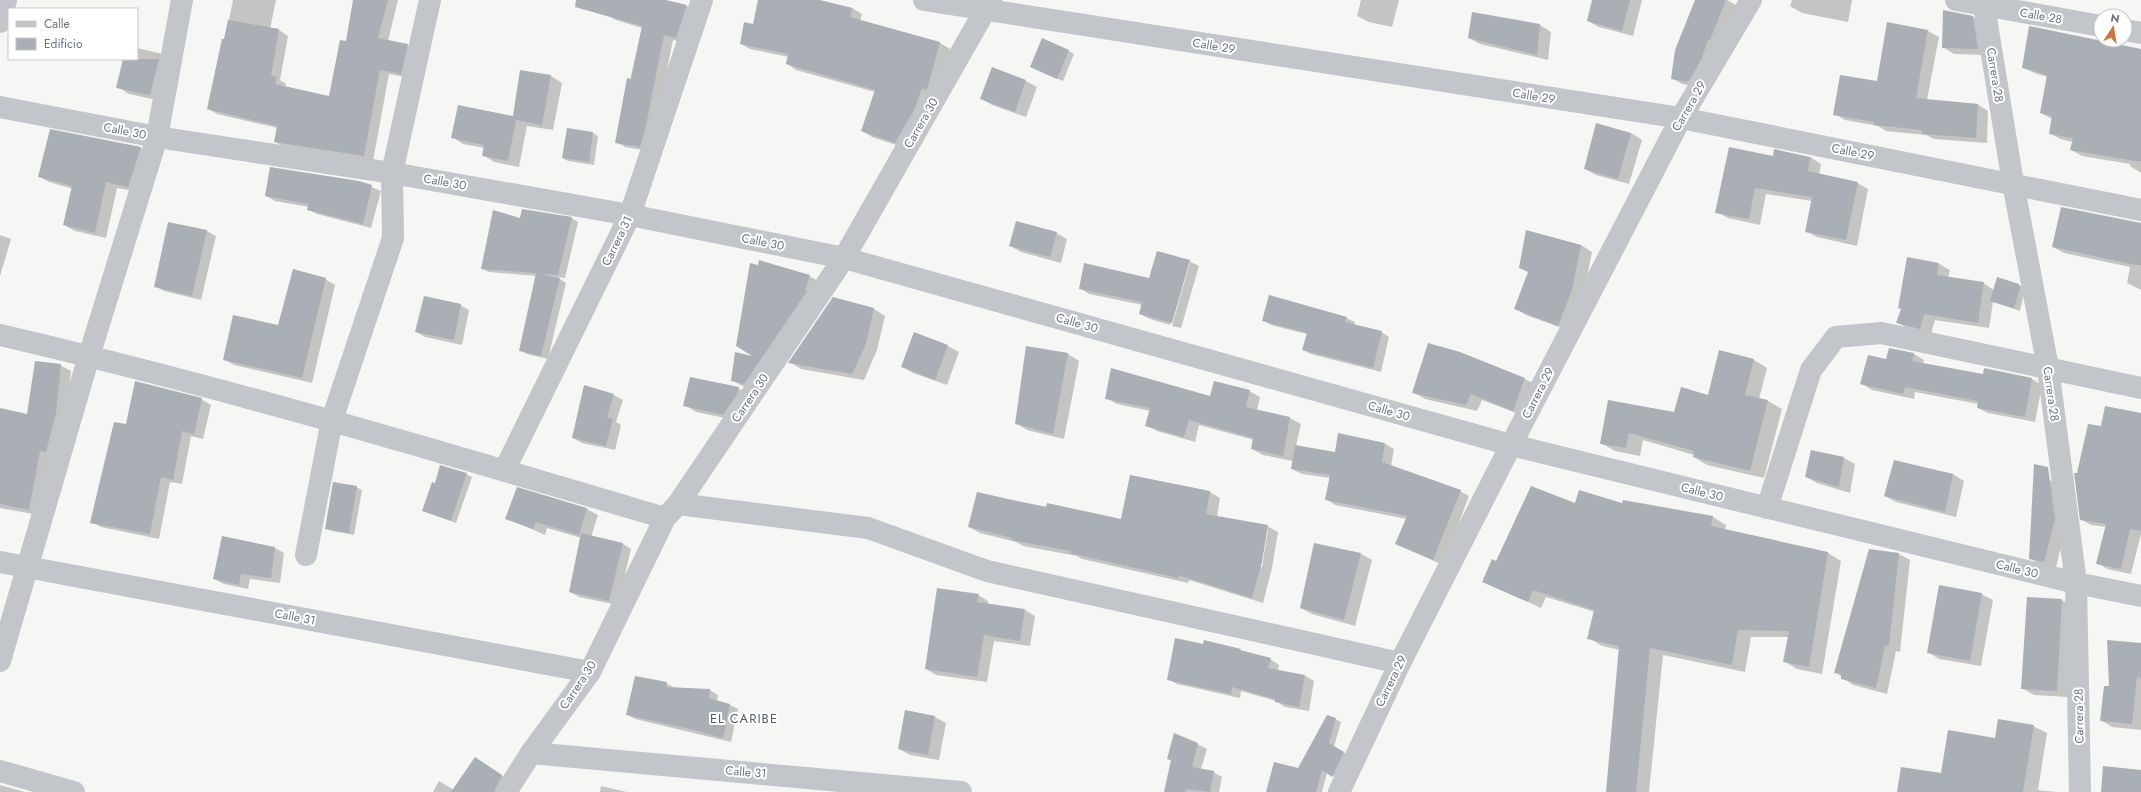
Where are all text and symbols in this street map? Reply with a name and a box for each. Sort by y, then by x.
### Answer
street label: Calle 28 [2018,3,2064,29]
legend [8,8,138,60]
north arrow [2093,8,2133,48]
text: N [2109,9,2121,27]
text: Calle [44,15,70,33]
street label: Calle 29 [1191,34,1237,58]
text: Edificio [44,35,83,53]
street label: Carrera 28 [1982,46,2008,104]
street label: Carrera 29 [1667,77,1711,135]
street label: Calle 29 [1511,84,1557,108]
street label: Carrera 30 [899,94,943,152]
street label: Calle 30 [102,118,148,144]
street label: Calle 29 [1830,139,1876,165]
street label: Calle 30 [422,169,468,195]
street label: Carrera 31 [597,213,637,269]
street label: Calle 30 [740,229,786,255]
street label: Calle 30 [1054,308,1100,338]
street label: Carrera 29 [1517,364,1559,422]
street label: Carrera 28 [2038,365,2064,423]
street label: Carrera 30 [727,370,773,426]
street label: Calle 30 [1366,396,1412,426]
street label: Calle 30 [1679,478,1725,506]
street label: Calle 30 [1994,555,2040,583]
street label: Calle 31 [273,604,317,630]
street label: Carrera 29 [1371,652,1411,710]
street label: Carrera 30 [555,657,601,713]
street label: Carrera 28 [2070,688,2088,744]
district label: EL CARIBE [710,709,778,728]
street label: Calle 31 [725,761,767,783]

